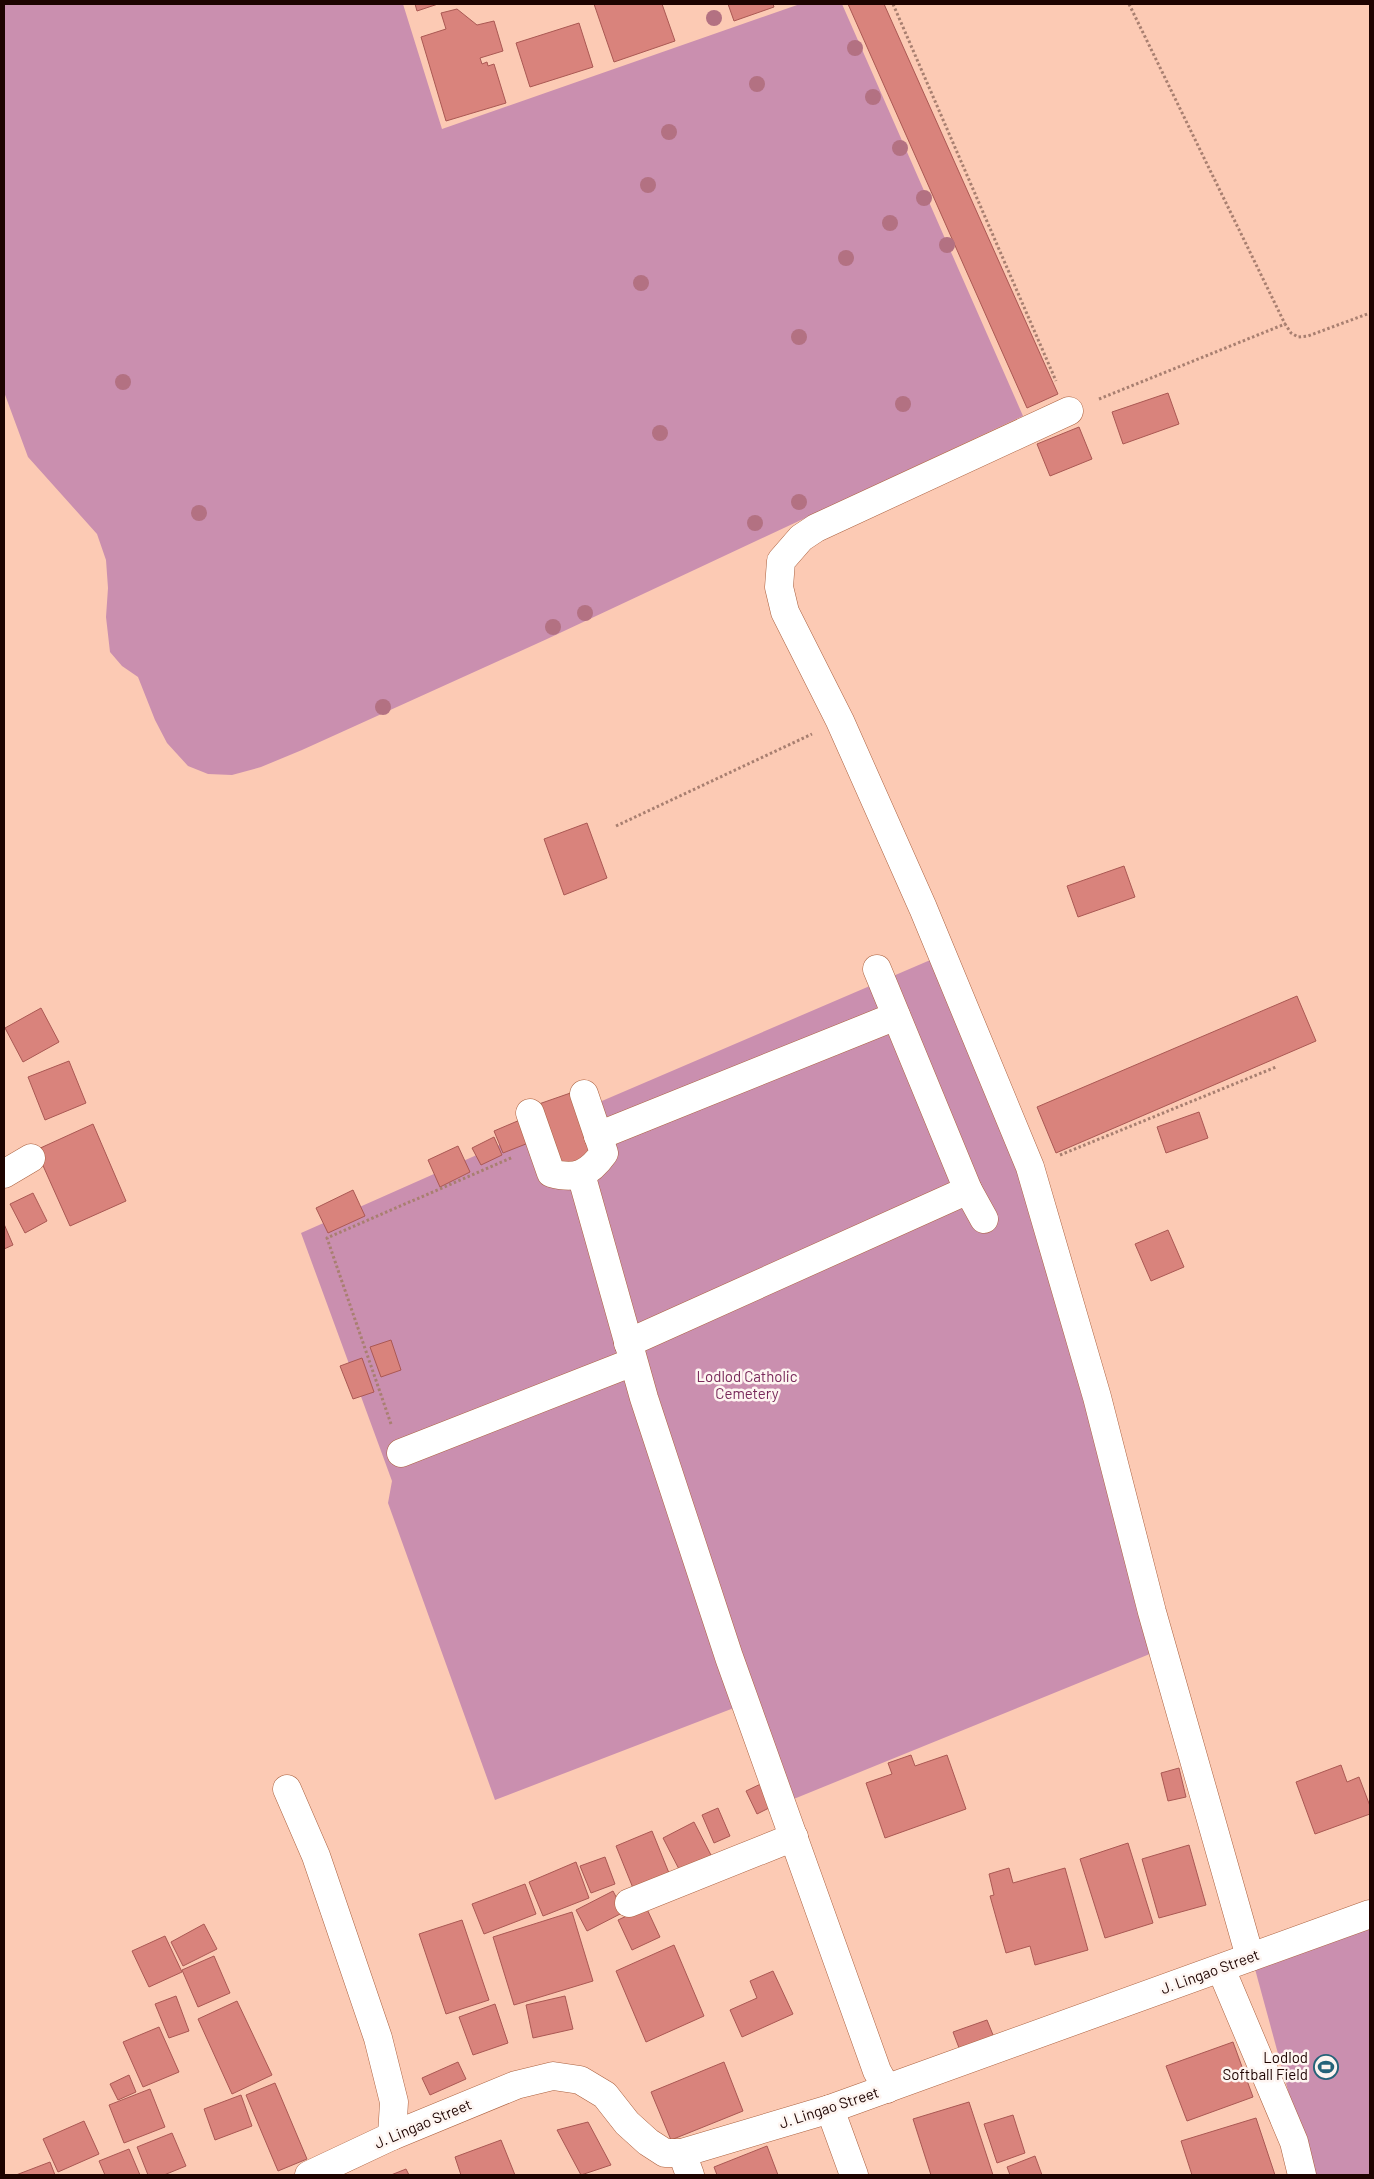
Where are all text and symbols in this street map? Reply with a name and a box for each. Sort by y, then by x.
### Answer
park label: Lodlod Catholic Cemetery [697,1367,798,1402]
street label: J. Lingao Street [1158,1945,1262,1997]
place label: Lodlod Softball Field [1223,2048,1308,2083]
sports icon: Lodlod Softball Field [1313,2054,1339,2080]
street label: J. Lingao Street [777,2082,881,2132]
street label: J. Lingao Street [371,2095,474,2152]

